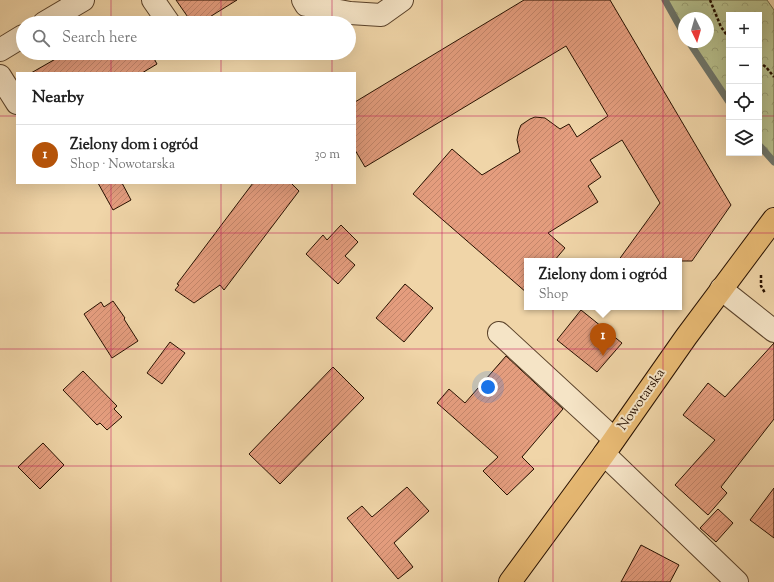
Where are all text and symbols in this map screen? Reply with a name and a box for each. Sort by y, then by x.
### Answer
north arrow [678,12,714,48]
map controls [726,12,762,156]
button: + [726,12,762,48]
search box [16,16,356,60]
icon: search [30,27,52,49]
text: Search here [62,28,137,49]
button: − [726,48,762,84]
button: locate [726,84,762,120]
text: Nearby [32,86,84,110]
button: layers [726,120,762,156]
text: Zielony dom i ogród [70,135,198,156]
text: 1 [43,146,47,164]
text: 30 m [314,146,340,164]
text: Shop · Nowotarska [70,156,175,174]
popup [524,258,682,310]
text: Zielony dom i ogród [539,265,667,286]
text: Shop [539,286,568,304]
pin: 1 [590,323,616,356]
street label: Nowotarska [613,364,671,435]
your location [478,377,498,397]

